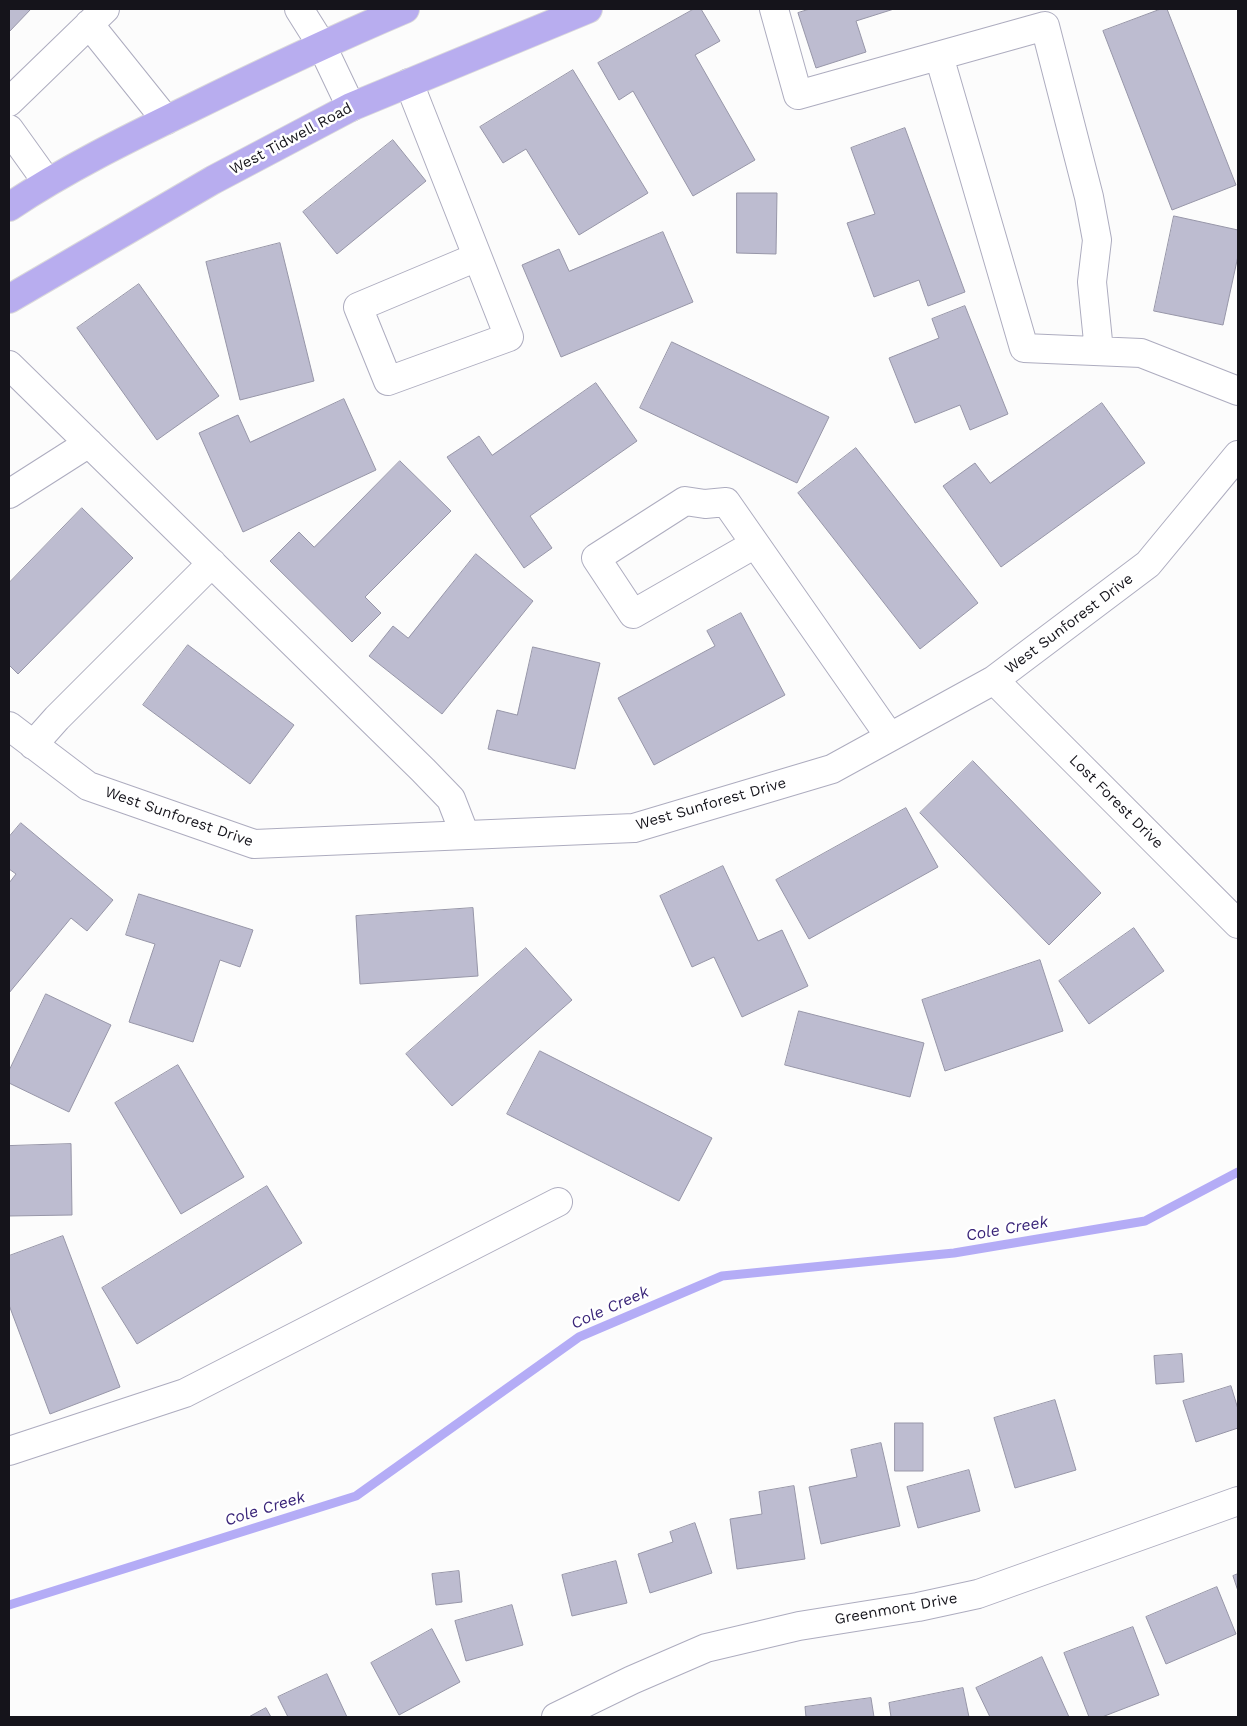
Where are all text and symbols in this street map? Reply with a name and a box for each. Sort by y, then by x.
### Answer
street label: West Tidwell Road [227,99,355,179]
street label: West Sunforest Drive [1001,570,1137,678]
street label: Lost Forest Drive [1065,751,1167,853]
street label: West Sunforest Drive [634,774,788,834]
street label: West Sunforest Drive [102,783,256,851]
water label: Cole Creek [964,1212,1050,1246]
water label: Cole Creek [568,1282,652,1334]
water label: Cole Creek [222,1488,308,1530]
street label: Greenmont Drive [833,1589,959,1629]

